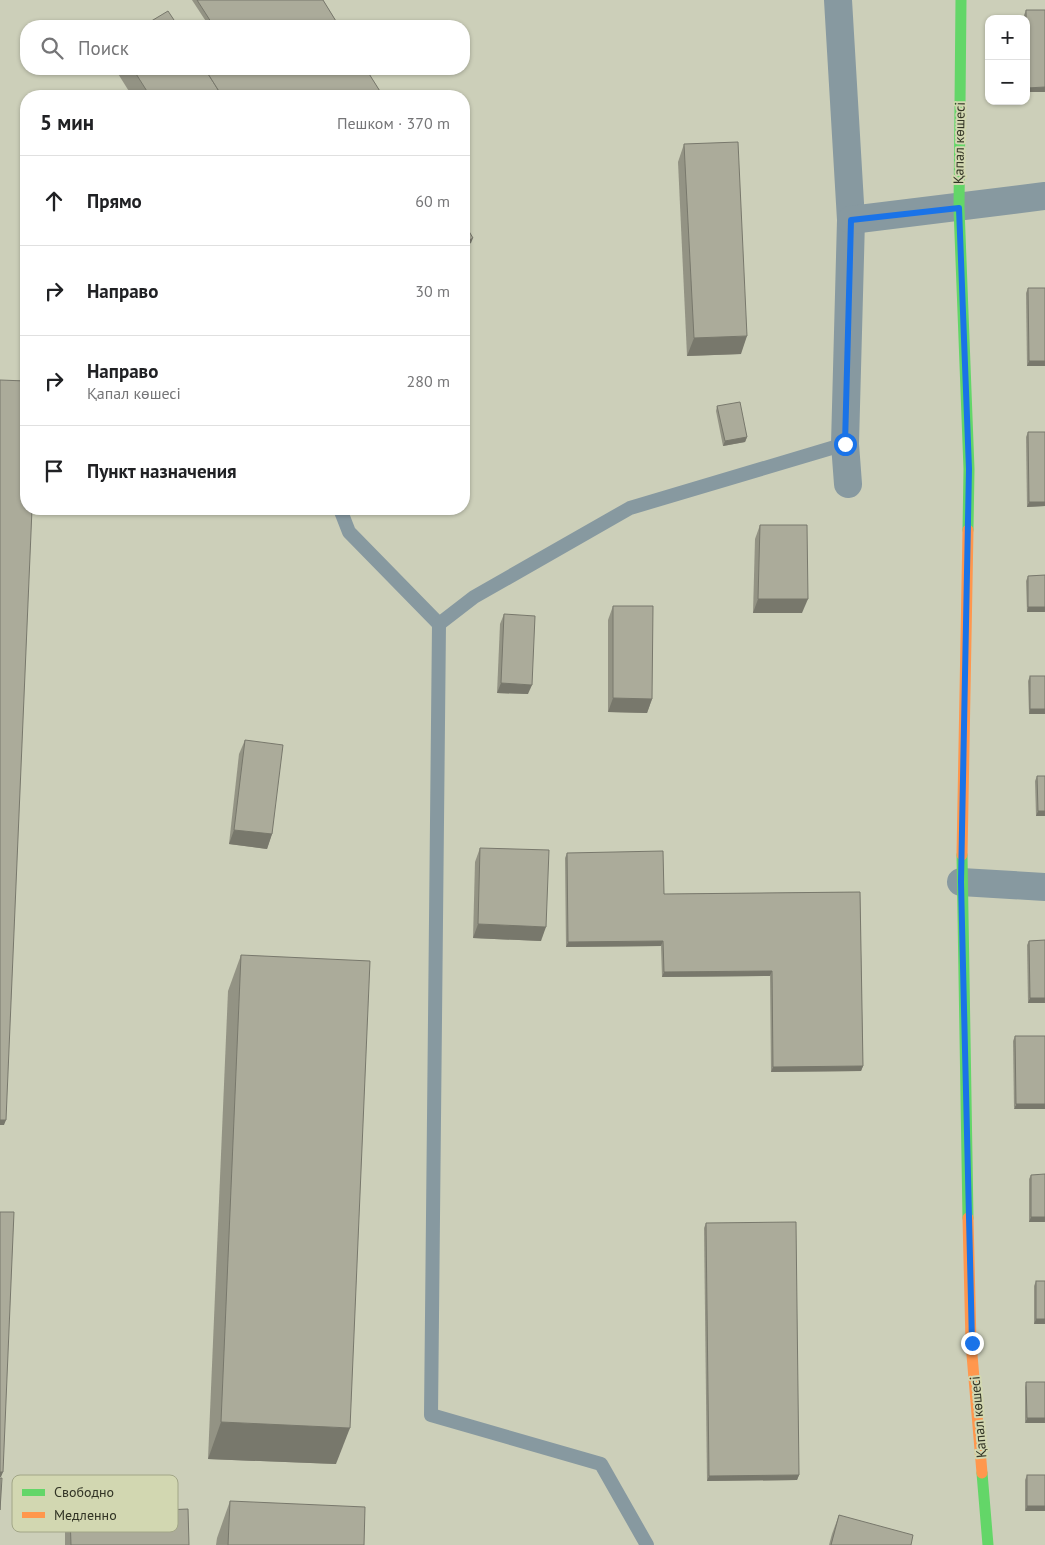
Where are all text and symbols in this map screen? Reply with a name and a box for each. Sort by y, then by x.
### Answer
map controls [985,15,1030,105]
button: + [985,15,1030,60]
search box [20,20,470,75]
icon: search [38,34,66,62]
text: Поиск [78,36,129,60]
button: − [985,60,1030,105]
street label: Қапал көшесі [949,102,969,184]
text: 5 мин [40,109,94,136]
text: Пешком · 370 m [337,113,450,133]
icon: ahead [40,187,68,215]
text: Прямо [87,189,142,213]
text: 60 m [415,191,450,211]
icon: right [40,277,68,305]
text: Направо [87,279,158,303]
text: 30 m [415,281,450,301]
text: Направо [87,359,158,383]
icon: right [40,367,68,395]
text: 280 m [407,371,450,391]
text: Қапал көшесі [87,383,181,403]
route start [834,433,857,456]
icon: arrive [40,457,68,485]
text: Пункт назначения [87,459,237,483]
route end [961,1332,984,1355]
street label: Қапал көшесі [965,1375,991,1459]
legend [12,1475,178,1532]
text: Свободно [54,1483,114,1501]
text: Медленно [54,1506,117,1524]

